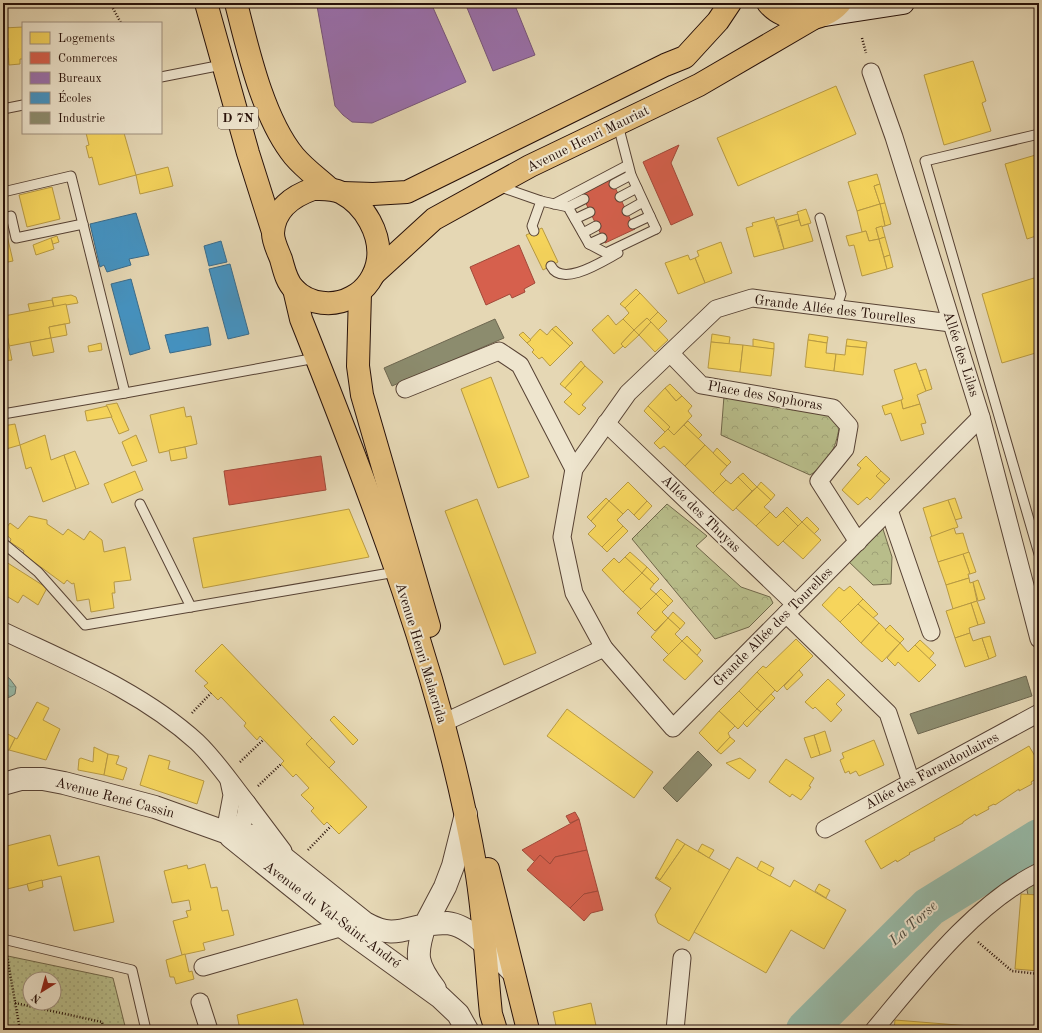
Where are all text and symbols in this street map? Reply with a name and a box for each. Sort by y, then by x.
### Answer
legend [22,22,162,134]
text: Logements [58,33,115,45]
text: Commerces [58,53,117,65]
text: Bureaux [58,73,102,85]
text: Écoles [58,90,91,105]
street label: Avenue Henri Mauriat [525,103,652,175]
road number: D 7N [218,107,258,129]
text: Industrie [58,113,105,125]
street label: Grande Allée des Tourelles [754,293,916,327]
street label: Allée des Lilas [941,310,981,398]
street label: Place des Sophoras [706,379,824,413]
street label: Allée des Thuyas [659,473,743,555]
street label: Grande Allée des Tourelles [711,565,835,689]
street label: Avenue Henri Malacrida [393,581,449,725]
street label: Allée des Farandoulaires [863,730,1001,812]
street label: Avenue René Cassin [54,775,176,821]
street label: Avenue du Val-Saint-André [261,859,403,971]
water label: La Torse [886,899,941,950]
north arrow [22,971,62,1011]
text: N [30,991,44,1005]

